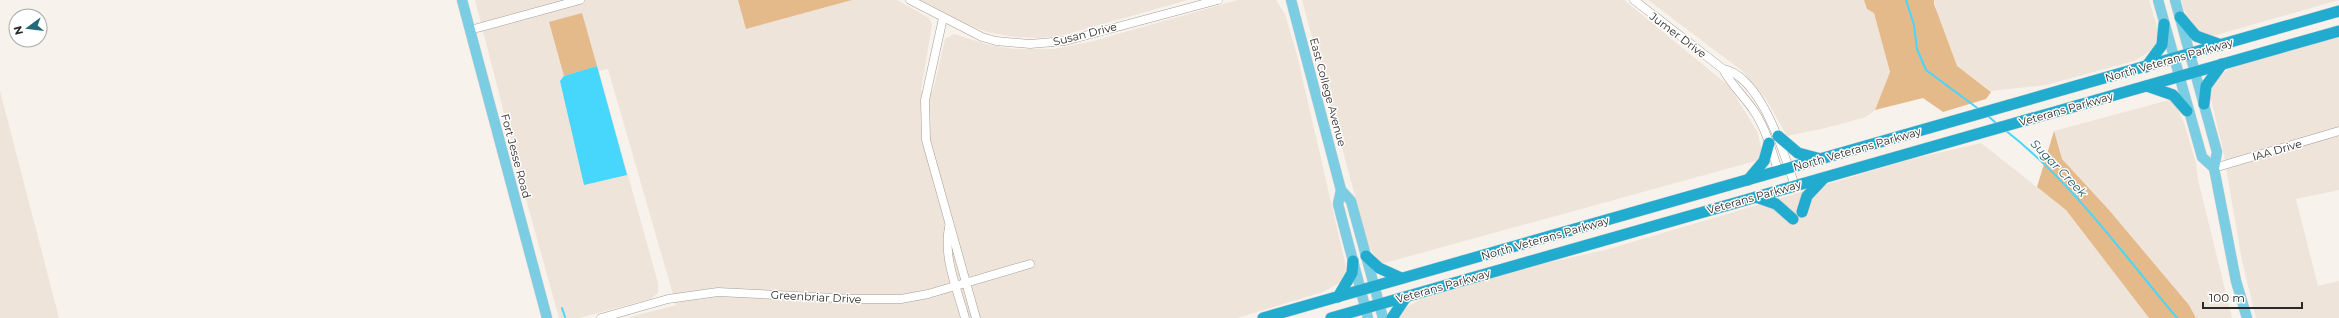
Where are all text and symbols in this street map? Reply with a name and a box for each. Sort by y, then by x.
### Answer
north arrow [8,8,48,48]
street label: Jumer Drive [1646,9,1709,61]
street label: Susan Drive [1052,19,1119,49]
text: N [10,24,26,37]
street label: North Veterans Parkway [2103,35,2235,85]
street label: East College Avenue [1307,36,1349,148]
street label: Veterans Parkway [2017,89,2115,129]
street label: Fort Jesse Road [498,112,534,200]
street label: North Veterans Parkway [1791,124,1923,174]
water label: Sugar Creek [2028,136,2091,201]
street label: IAA Drive [2251,136,2304,164]
street label: Veterans Parkway [1705,177,1803,217]
street label: North Veterans Parkway [1479,213,1611,263]
street label: Veterans Parkway [1394,266,1492,306]
scale bar [2203,284,2302,310]
street label: Greenbriar Drive [770,288,862,306]
text: 100 m [2209,290,2245,305]

